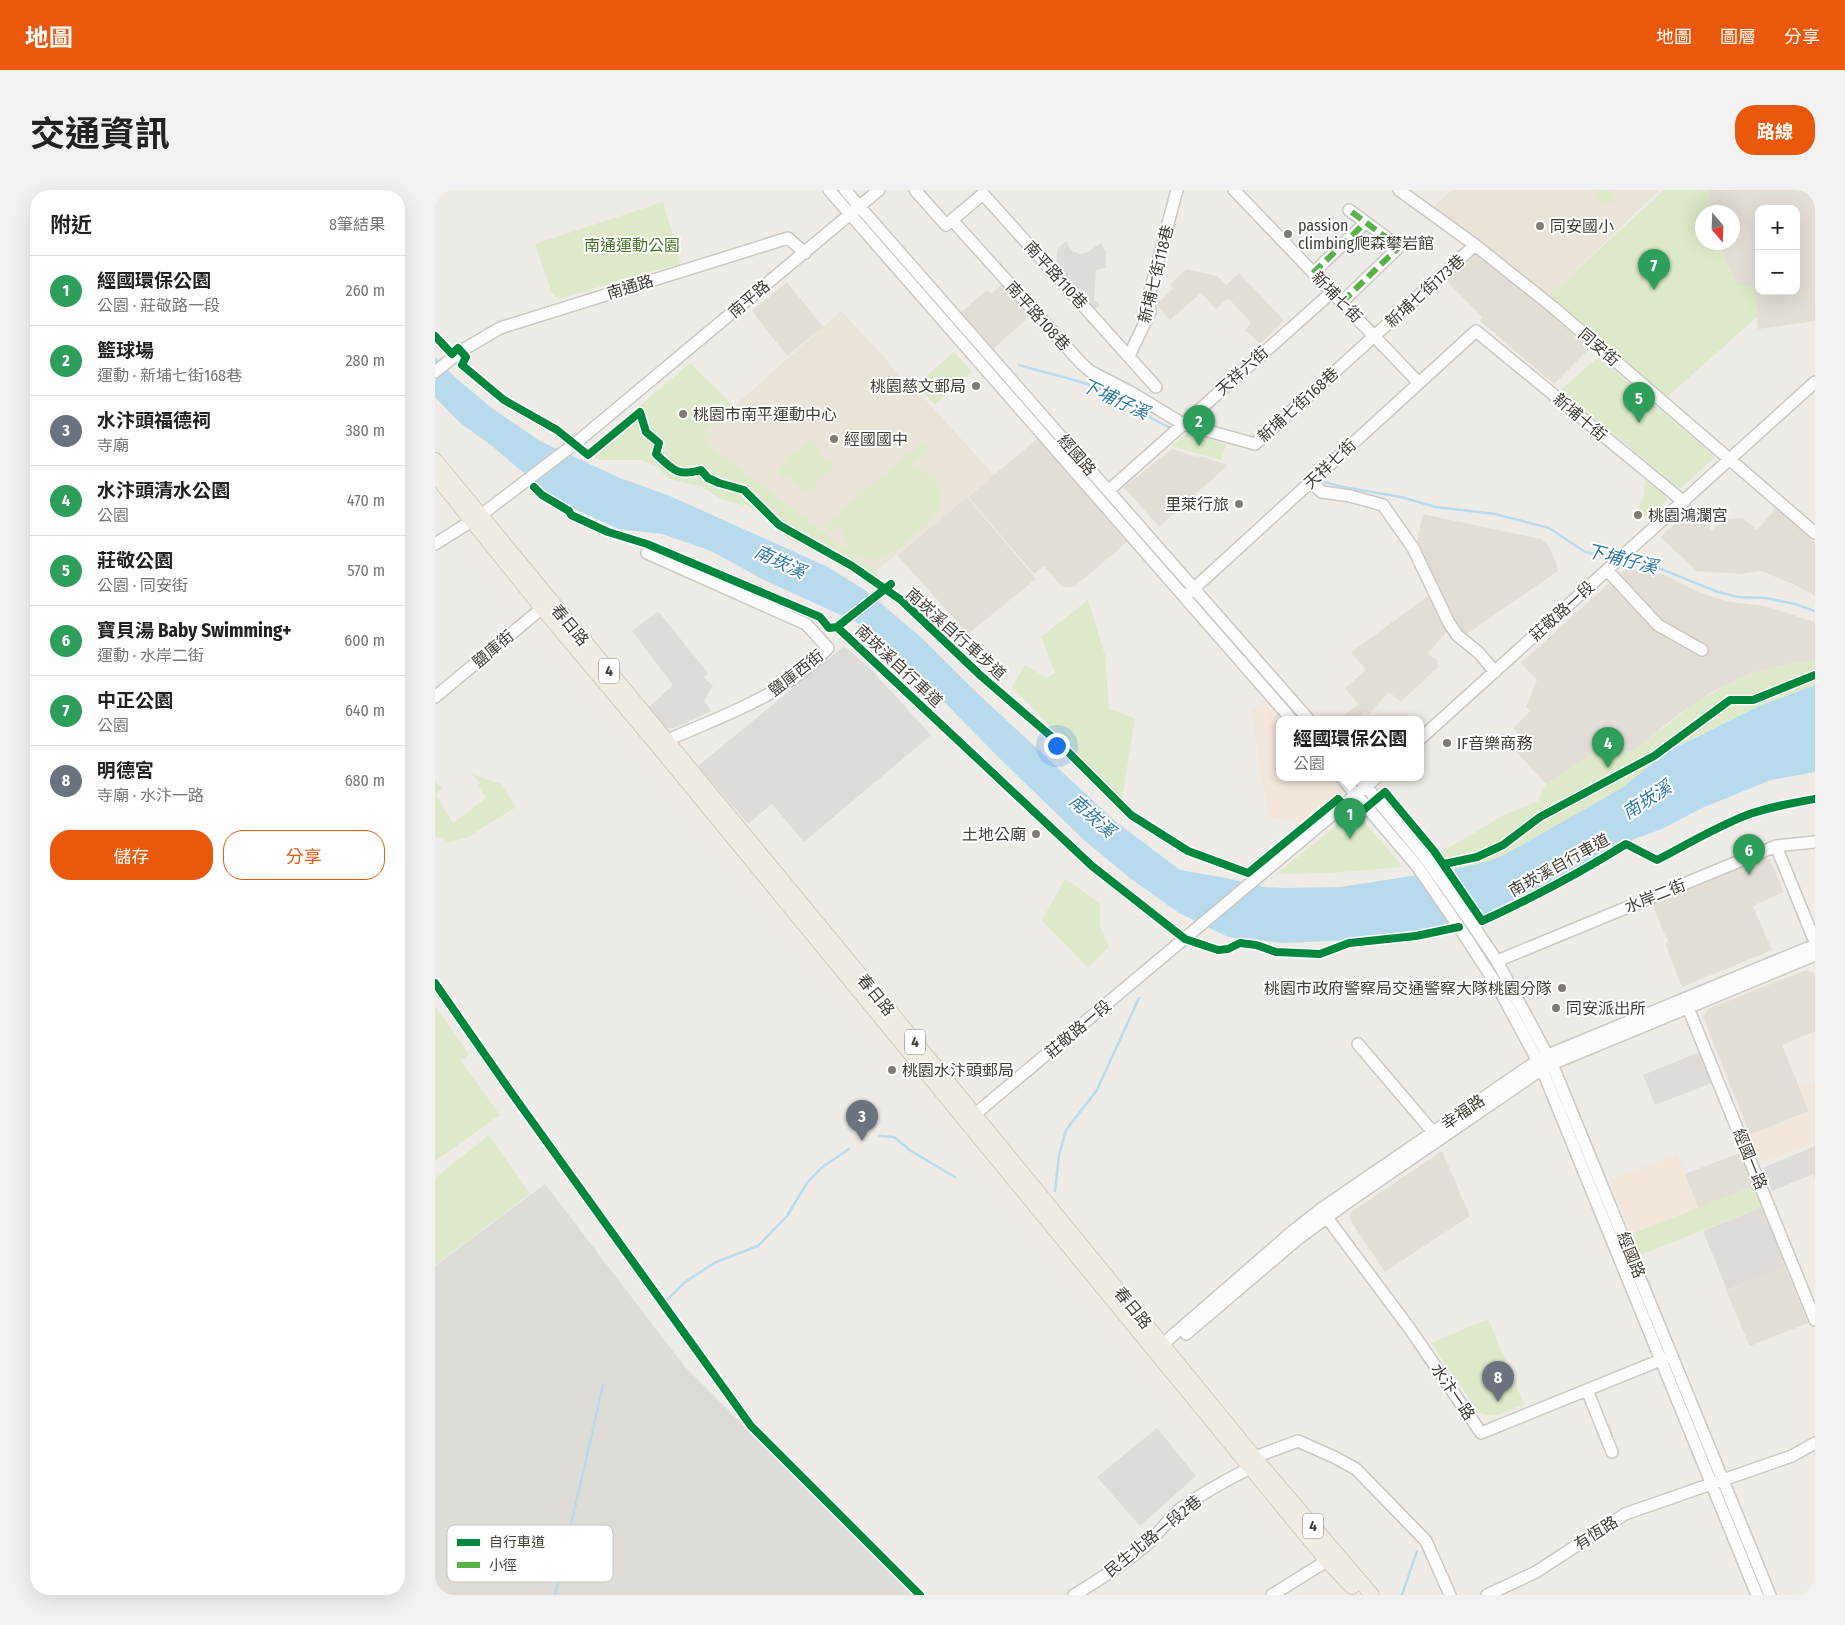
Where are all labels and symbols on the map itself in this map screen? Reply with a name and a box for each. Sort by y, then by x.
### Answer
north arrow [1695,205,1740,250]
place label: passion climbing爬森攀岩館 [1298,216,1434,253]
place label: 同安國小 [1550,217,1614,236]
marker: 同安國小 [1534,220,1546,232]
street label: 新埔七街118巷 [1135,223,1177,325]
marker: passion climbing爬森攀岩館 [1282,228,1294,240]
park label: 南通運動公園 [584,236,680,255]
street label: 南平路110巷 [1021,237,1091,313]
pin: 7 [1638,249,1670,290]
street label: 新埔七街173巷 [1382,251,1468,331]
street label: 新埔七街 [1308,267,1366,327]
street label: 南通路 [604,271,656,303]
street label: 南平路 [725,276,773,322]
street label: 南平路108巷 [1002,277,1074,355]
street label: 同安街 [1575,324,1623,370]
street label: 天祥六街 [1212,343,1272,399]
street label: 新埔七街168巷 [1254,364,1342,446]
water label: 下埔仔溪 [1078,374,1155,425]
place label: 桃園慈文郵局 [870,377,966,396]
marker: 桃園慈文郵局 [970,380,982,392]
pin: 5 [1623,382,1655,423]
street label: 新埔十街 [1549,389,1611,445]
place label: 桃園市南平運動中心 [693,405,837,424]
pin: 2 [1183,405,1215,446]
marker: 桃園市南平運動中心 [677,408,689,420]
place label: 經國國中 [844,430,908,449]
street label: 經國路 [1054,431,1100,479]
marker: 經國國中 [828,433,840,445]
street label: 天祥七街 [1300,435,1360,493]
place label: 里萊行旅 [1165,495,1229,514]
marker: 里萊行旅 [1233,498,1245,510]
place label: 桃園鴻瀾宮 [1648,506,1728,525]
marker: 桃園鴻瀾宮 [1632,509,1644,521]
water label: 下埔仔溪 [1584,540,1663,579]
water label: 南崁溪 [751,541,812,585]
street label: 莊敬路一段 [1526,577,1598,645]
street label: 南崁溪自行車步道 [902,584,1010,684]
street label: 春日路 [547,601,593,649]
street label: 南崁溪自行車道 [852,621,946,711]
street label: 鹽庫街 [469,626,517,672]
street label: 鹽庫西街 [765,646,827,700]
road number: 4 [599,658,619,684]
pin: 4 [1592,727,1624,768]
your location [1044,733,1070,759]
place label: IF音樂商務 [1457,734,1532,753]
marker: IF音樂商務 [1441,737,1453,749]
water label: 南崁溪 [1618,774,1678,824]
water label: 南崁溪 [1065,790,1122,844]
pin: 1 [1334,798,1366,839]
place label: 土地公廟 [962,825,1026,844]
marker: 土地公廟 [1030,828,1042,840]
street label: 南崁溪自行車道 [1505,830,1613,900]
pin: 6 [1733,834,1765,875]
street label: 水岸二街 [1622,875,1688,917]
street label: 春日路 [854,970,898,1020]
place label: 桃園市政府警察局交通警察大隊桃園分隊 [1264,979,1552,998]
marker: 桃園市政府警察局交通警察大隊桃園分隊 [1556,982,1568,994]
street label: 莊敬路一段 [1041,996,1115,1062]
place label: 同安派出所 [1566,999,1646,1018]
marker: 同安派出所 [1550,1002,1562,1014]
road number: 4 [905,1030,925,1054]
place label: 桃園水汴頭郵局 [902,1061,1014,1080]
marker: 桃園水汴頭郵局 [886,1064,898,1076]
street label: 幸福路 [1438,1091,1488,1133]
pin: 3 [846,1100,878,1141]
street label: 經國一路 [1729,1126,1771,1192]
street label: 經國路 [1613,1229,1649,1281]
street label: 春日路 [1111,1283,1155,1333]
street label: 水汴一路 [1427,1360,1479,1424]
pin: 8 [1482,1361,1514,1402]
street label: 民生北路一段2巷 [1101,1491,1205,1581]
street label: 有恆路 [1571,1512,1621,1554]
road number: 4 [1303,1514,1323,1538]
legend [447,1525,613,1582]
text: 自行車道 [489,1534,545,1551]
text: 小徑 [489,1557,517,1574]

